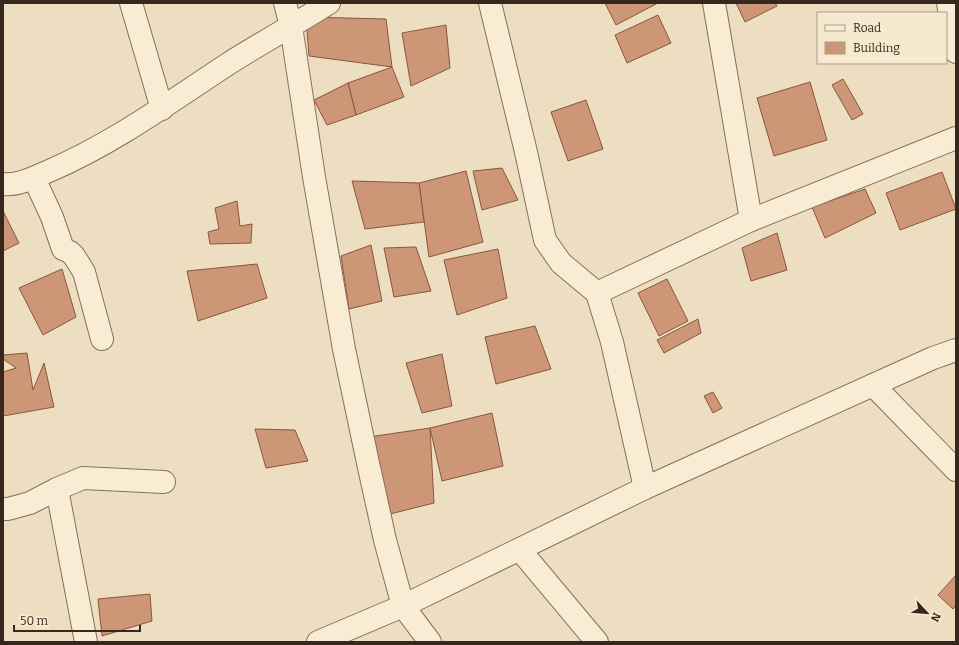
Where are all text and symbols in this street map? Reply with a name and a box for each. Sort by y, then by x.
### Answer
legend [817,12,947,64]
text: Road [853,21,881,35]
text: Building [853,41,900,55]
north arrow [907,593,947,633]
scale bar [14,607,140,633]
text: N [928,610,943,624]
text: 50 m [20,614,49,628]

